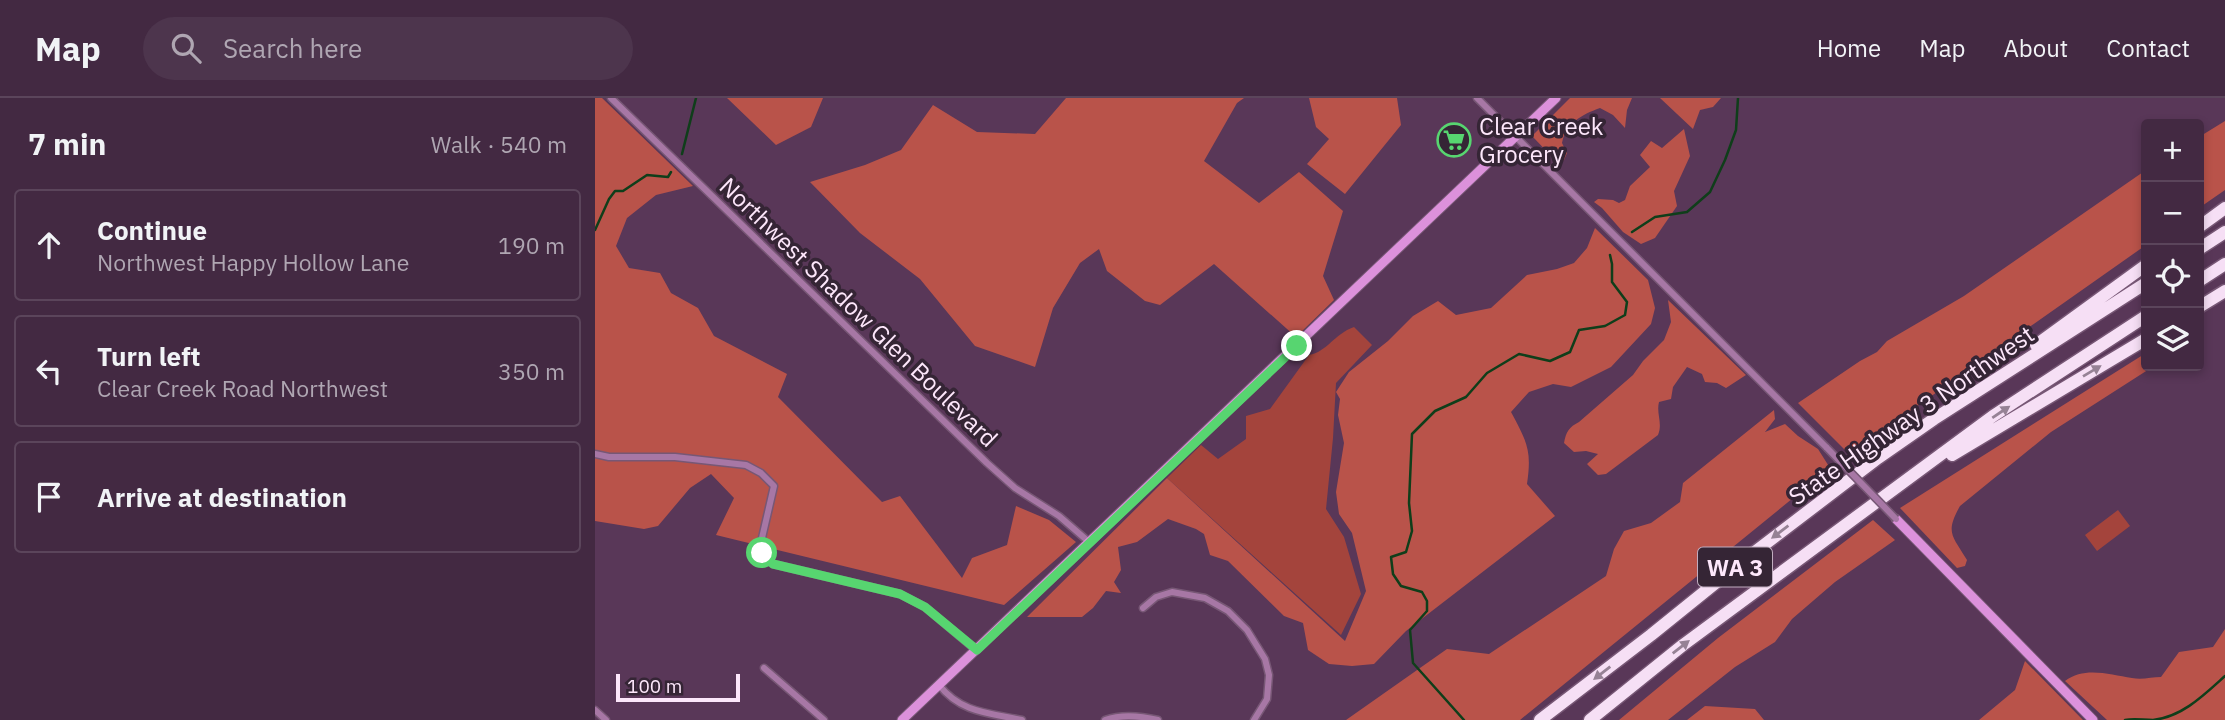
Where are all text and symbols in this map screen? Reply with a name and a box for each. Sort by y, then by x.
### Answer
search box [143,17,633,80]
text: Map [35,27,101,70]
icon: search [167,29,205,67]
text: Search here [223,31,362,65]
text: Home [1817,32,1881,64]
text: Map [1919,32,1965,64]
text: About [2003,32,2068,64]
text: Contact [2106,32,2190,64]
place label: Clear Creek Grocery [1479,110,1604,170]
map controls [2141,119,2204,371]
button: + [2141,119,2204,182]
supermarket icon: Clear Creek Grocery [1435,121,1473,159]
text: 7 min [28,124,106,163]
text: Walk · 540 m [431,129,567,159]
street label: Northwest Shadow Glen Boulevard [713,170,1005,454]
button: − [2141,182,2204,245]
text: Continue [97,213,207,247]
icon: ahead [30,226,68,264]
text: 190 m [498,230,565,260]
button: locate [2141,245,2204,308]
text: Northwest Happy Hollow Lane [97,247,409,277]
button: layers [2141,308,2204,371]
street label: State Highway 3 Northwest [1782,318,2040,512]
route end [1281,330,1312,361]
text: Turn left [97,339,200,373]
icon: left [30,352,68,390]
text: 350 m [498,356,565,386]
one-way arrow [2082,365,2101,378]
text: Clear Creek Road Northwest [97,373,388,403]
one-way arrow [1991,405,2010,418]
icon: arrive [30,478,68,516]
text: Arrive at destination [97,480,347,514]
one-way arrow [1772,524,1790,539]
route start [746,537,777,568]
road number: WA 3 [1698,547,1772,587]
one-way arrow [1672,639,1690,654]
one-way arrow [1593,665,1611,679]
scale bar [616,671,740,703]
text: 100 m [627,674,682,698]

